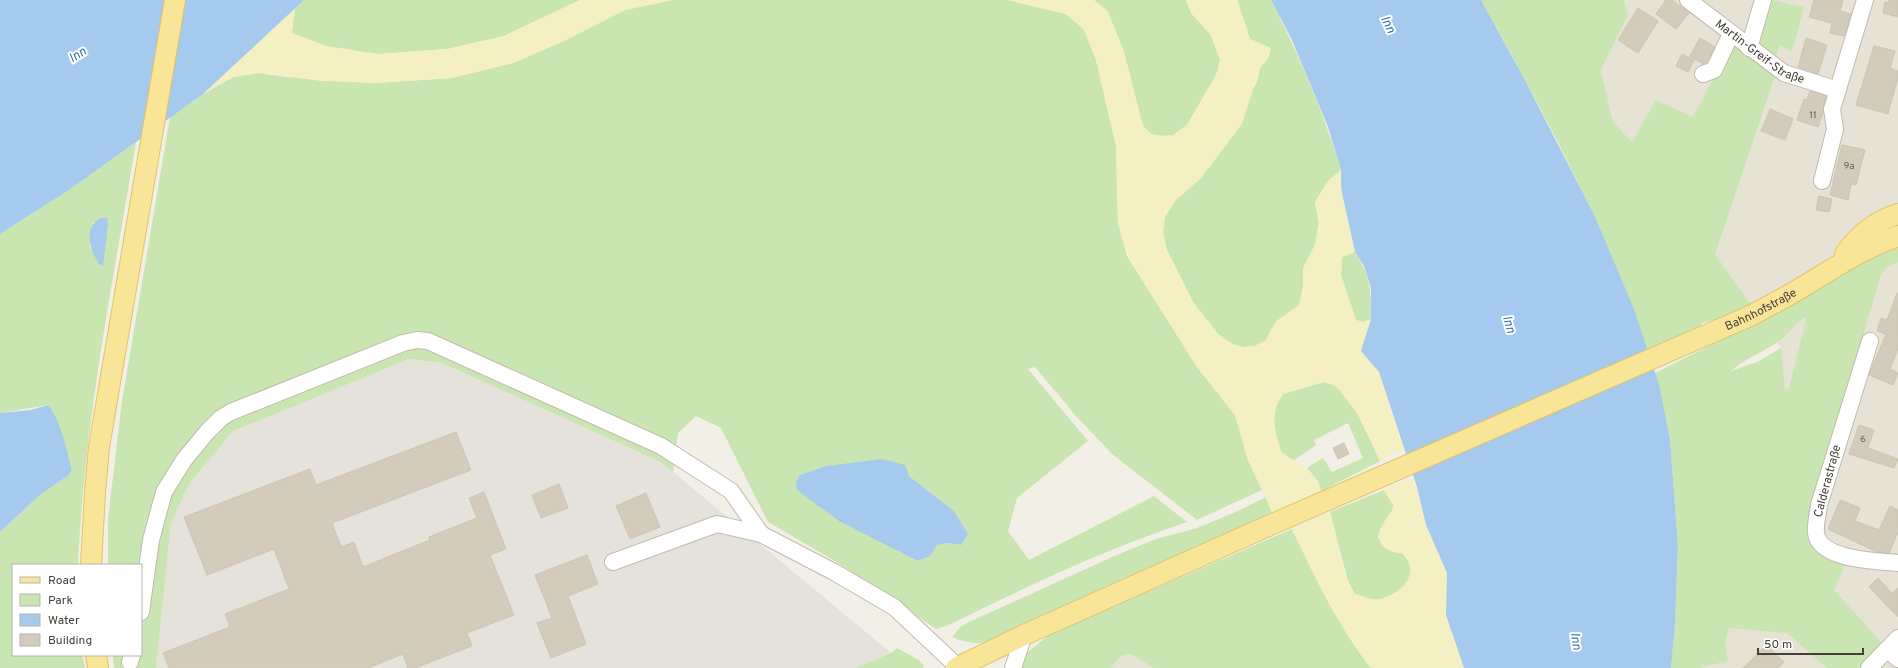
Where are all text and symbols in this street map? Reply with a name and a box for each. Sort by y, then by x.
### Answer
water label: Inn [1376,13,1398,36]
street label: Martin-Greif-Straße [1711,16,1806,88]
water label: Inn [66,44,90,67]
house number: 11 [1809,109,1817,122]
house number: 9a [1843,160,1855,173]
street label: Bahnhofstraße [1723,285,1800,335]
water label: Inn [1498,314,1518,335]
house number: 6 [1860,433,1866,446]
street label: Calderastraße [1811,443,1845,519]
legend [12,564,142,656]
text: Road [48,573,76,589]
text: Park [48,593,73,609]
text: Water [48,613,80,629]
scale bar [1758,630,1863,656]
water label: Inn [1566,631,1584,651]
text: Building [48,633,92,649]
text: 50 m [1764,637,1792,653]

